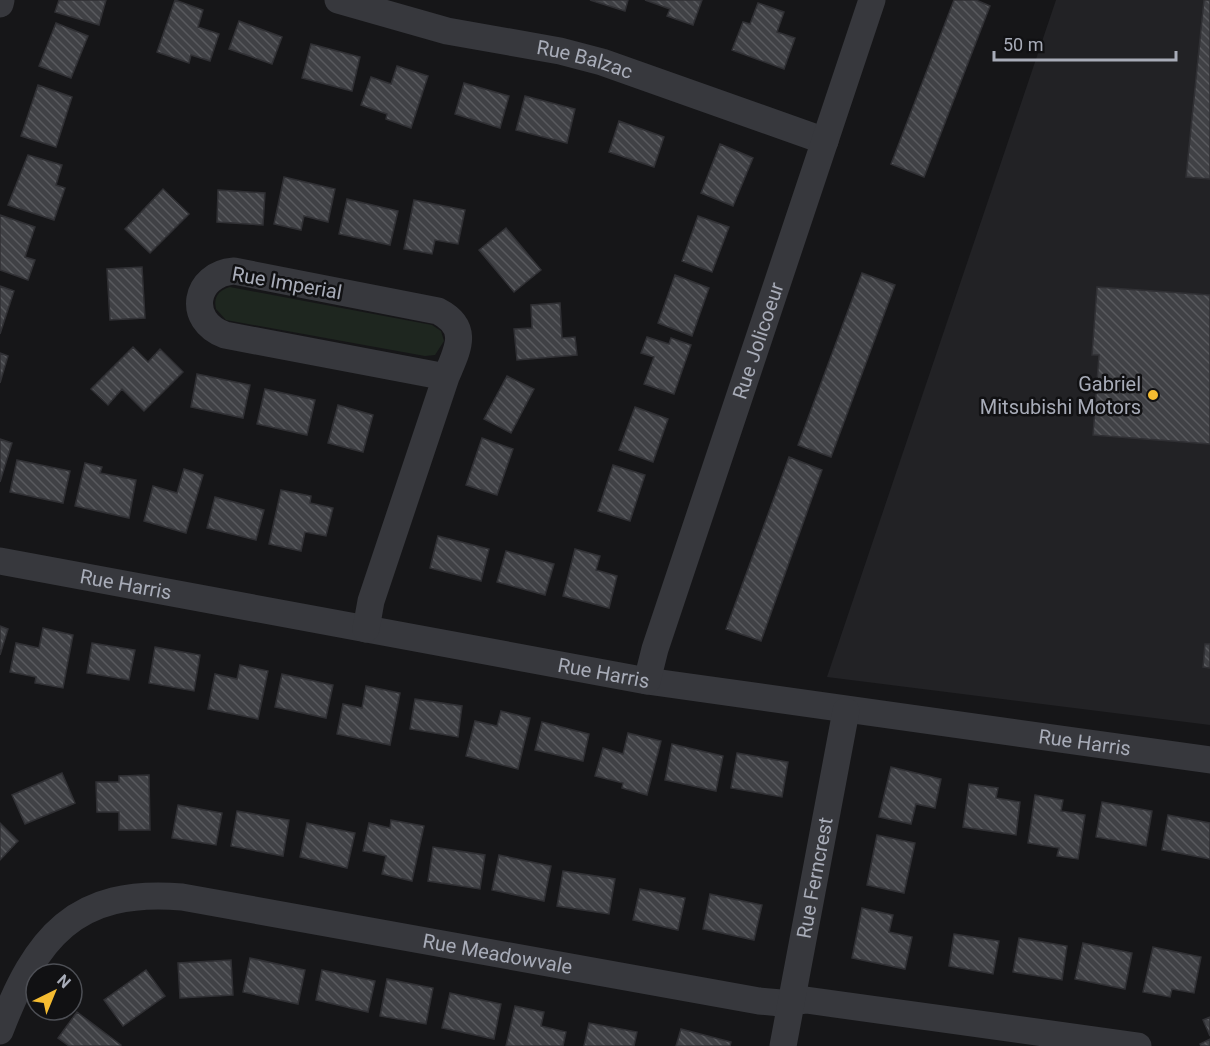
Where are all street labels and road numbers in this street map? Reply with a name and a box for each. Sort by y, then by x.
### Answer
street label: Rue Balzac [535,35,636,84]
street label: Rue Imperial [230,262,344,304]
street label: Rue Jolicoeur [727,279,789,402]
street label: Rue Harris [78,564,174,605]
street label: Rue Harris [556,653,652,693]
street label: Rue Harris [1037,724,1132,761]
street label: Rue Ferncrest [791,815,838,940]
street label: Rue Meadowvale [421,929,574,979]

